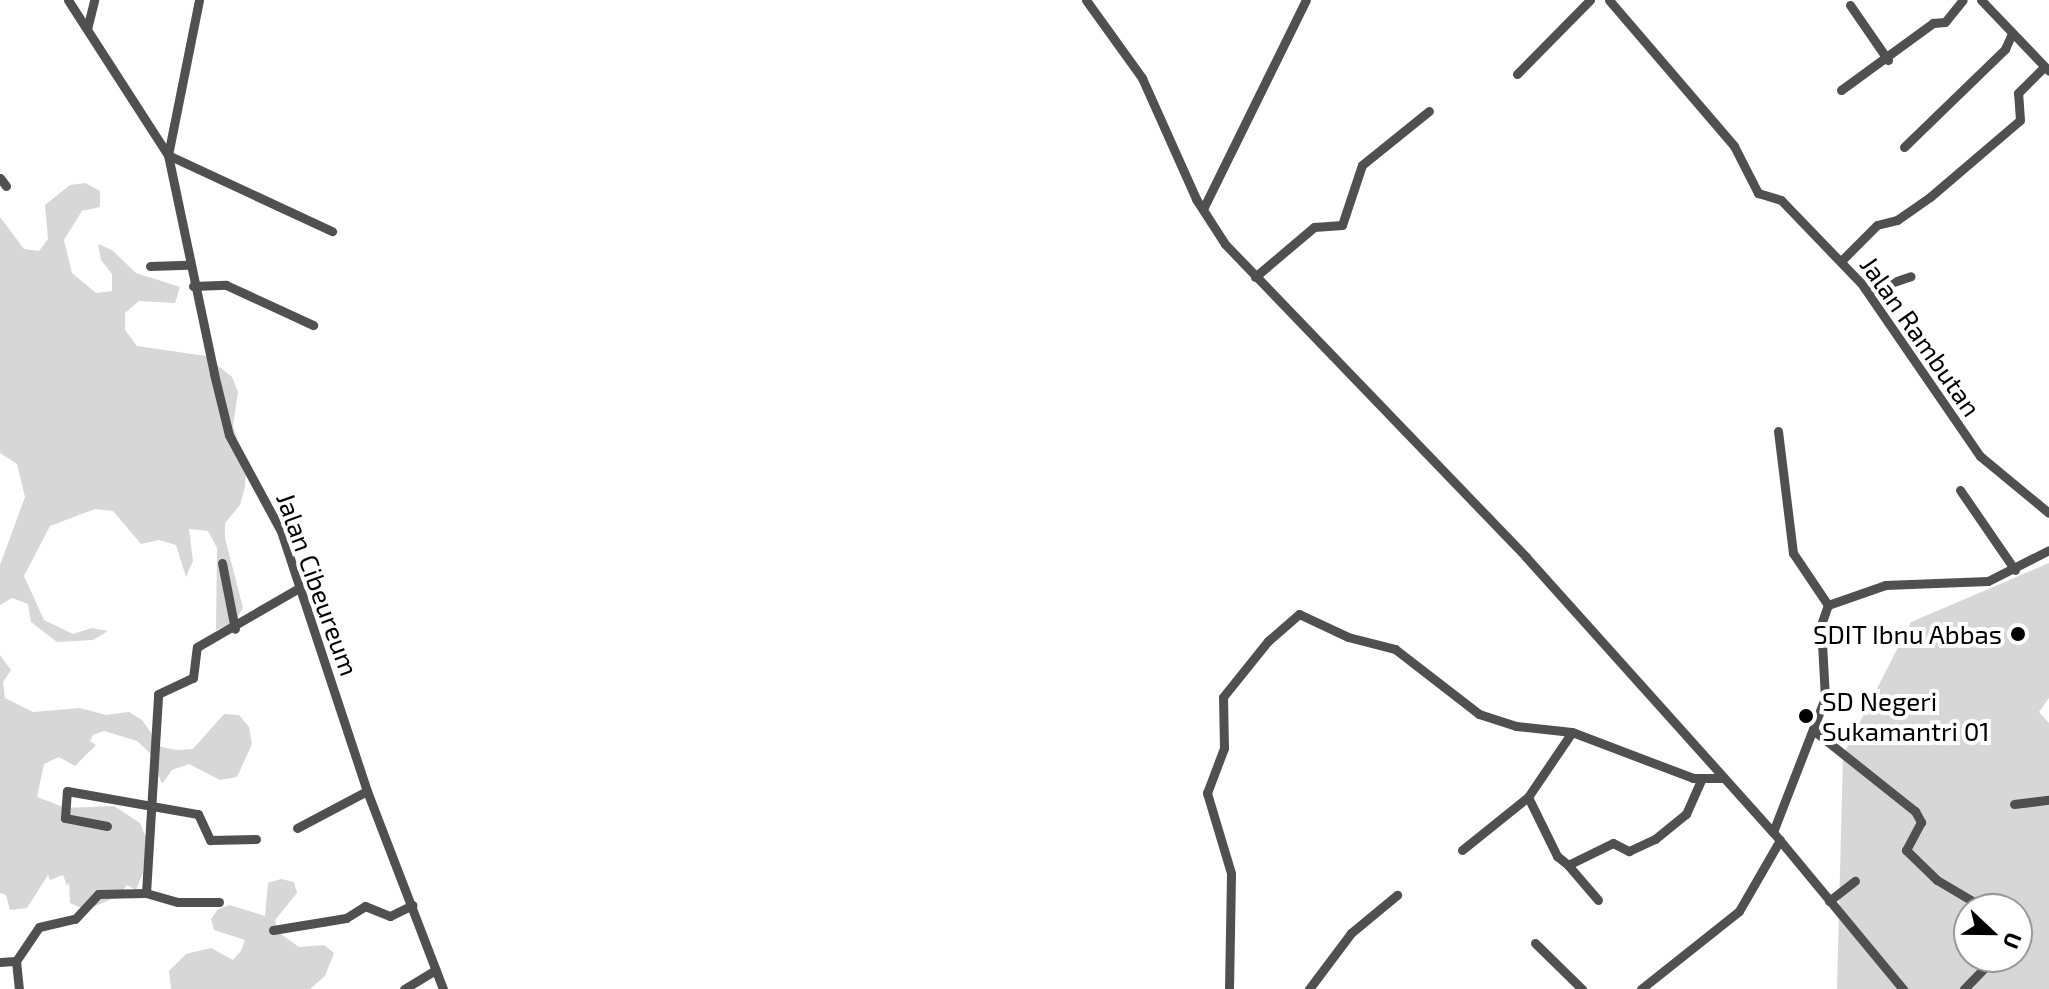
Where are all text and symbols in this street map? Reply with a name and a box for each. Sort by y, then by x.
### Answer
street label: Jalan Rambutan [1854,250,1988,422]
street label: Jalan Cibeureum [270,488,366,680]
place label: SDIT Ibnu Abbas [1812,618,2002,650]
marker: SDIT Ibnu Abbas [2009,625,2027,643]
place label: SD Negeri Sukamantri 01 [1822,685,1990,746]
marker: SD Negeri Sukamantri 01 [1797,707,1815,725]
north arrow [1953,893,2033,973]
text: U [1999,929,2028,953]

